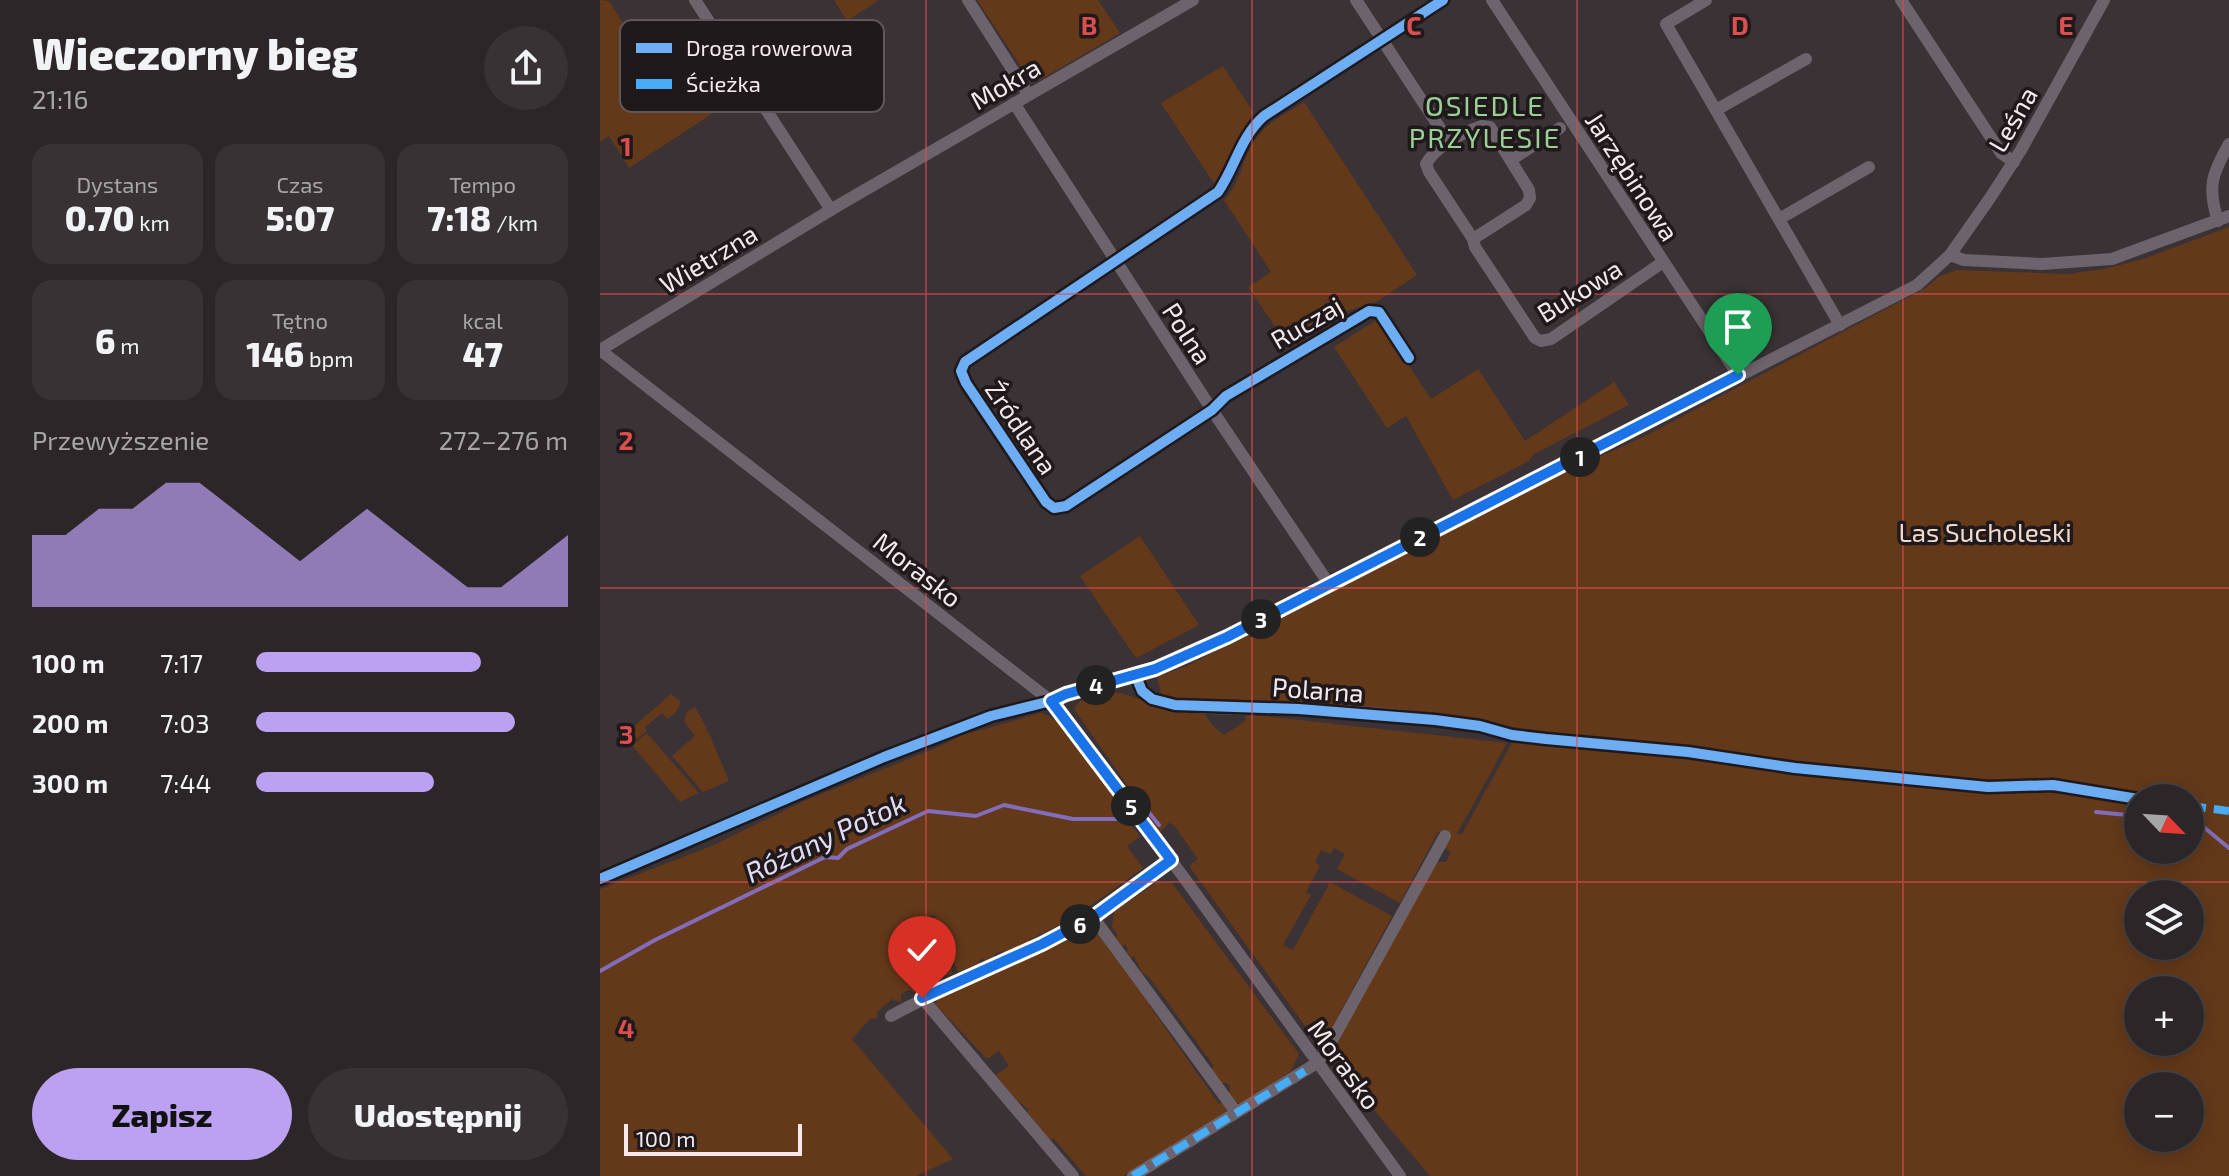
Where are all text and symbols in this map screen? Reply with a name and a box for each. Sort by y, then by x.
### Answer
text: B [1081,9,1097,40]
text: C [1406,9,1422,40]
text: D [1731,9,1749,40]
text: E [2058,9,2074,40]
legend [620,20,884,112]
text: Wieczorny bieg [32,26,358,79]
button: share [484,26,568,110]
text: Droga rowerowa [686,34,853,60]
street label: Mokra [965,51,1045,115]
text: Ścieżka [686,70,761,96]
street label: Leśna [1981,81,2043,157]
text: 21:16 [32,83,88,114]
district label: OSIEDLE PRZYLESIE [1409,88,1561,154]
street label: Jarzębinowa [1580,106,1686,246]
text: 1 [620,130,632,161]
text: Dystans [76,171,158,197]
text: Czas [276,171,324,197]
text: Tempo [449,171,516,197]
text: 0.70 [65,197,134,238]
text: 5:07 [266,197,334,238]
text: 7:18 [427,197,491,238]
text: km [134,209,170,235]
text: /km [491,209,538,235]
street label: Wietrzna [654,217,762,299]
street label: Bukowa [1531,252,1627,328]
street label: Ruczaj [1265,289,1347,355]
pin [1704,293,1772,375]
street label: Polna [1157,296,1219,370]
icon: arrive [1716,305,1760,349]
text: Tętno [272,307,328,333]
text: kcal [463,307,503,333]
text: 6 [95,320,115,361]
text: m [115,332,140,358]
text: 146 [246,333,304,374]
text: 47 [463,333,503,374]
text: bpm [304,345,354,371]
street label: Źródlana [980,374,1064,480]
text: Przewyższenie [32,424,209,455]
text: 272–276 m [439,424,568,455]
text: 2 [618,424,634,455]
pin: 1 [1560,437,1600,477]
text: 1 [1575,444,1585,470]
park label: Las Sucholeski [1898,516,2072,547]
pin: 2 [1400,517,1440,557]
text: 2 [1414,524,1426,550]
street label: Morasko [868,525,968,613]
pin: 3 [1241,599,1281,639]
text: 3 [1255,606,1267,632]
text: 100 m [32,647,105,678]
text: 7:17 [160,647,203,678]
pin: 4 [1076,665,1116,705]
street label: Polarna [1271,670,1365,708]
text: 4 [1089,672,1103,698]
text: 200 m [32,707,108,738]
text: 7:03 [160,707,210,738]
text: 3 [619,718,633,749]
text: 300 m [32,767,108,798]
text: 7:44 [160,767,211,798]
north arrow [2124,784,2204,864]
map controls [2124,784,2204,1152]
water label: Różany Potok [739,785,911,889]
pin: 5 [1111,786,1151,826]
text: 5 [1125,793,1137,819]
button: layers [2124,880,2204,960]
pin: 6 [1060,904,1100,944]
text: 6 [1074,911,1086,937]
pin [888,916,956,998]
icon: check [900,928,944,972]
button: + [2124,976,2204,1056]
text: 4 [618,1012,634,1043]
street label: Morasko [1302,1013,1388,1115]
button: Zapisz [32,1068,292,1160]
button: Udostępnij [308,1068,568,1160]
button: − [2124,1072,2204,1152]
scale bar [624,1120,802,1156]
text: 100 m [636,1125,695,1151]

